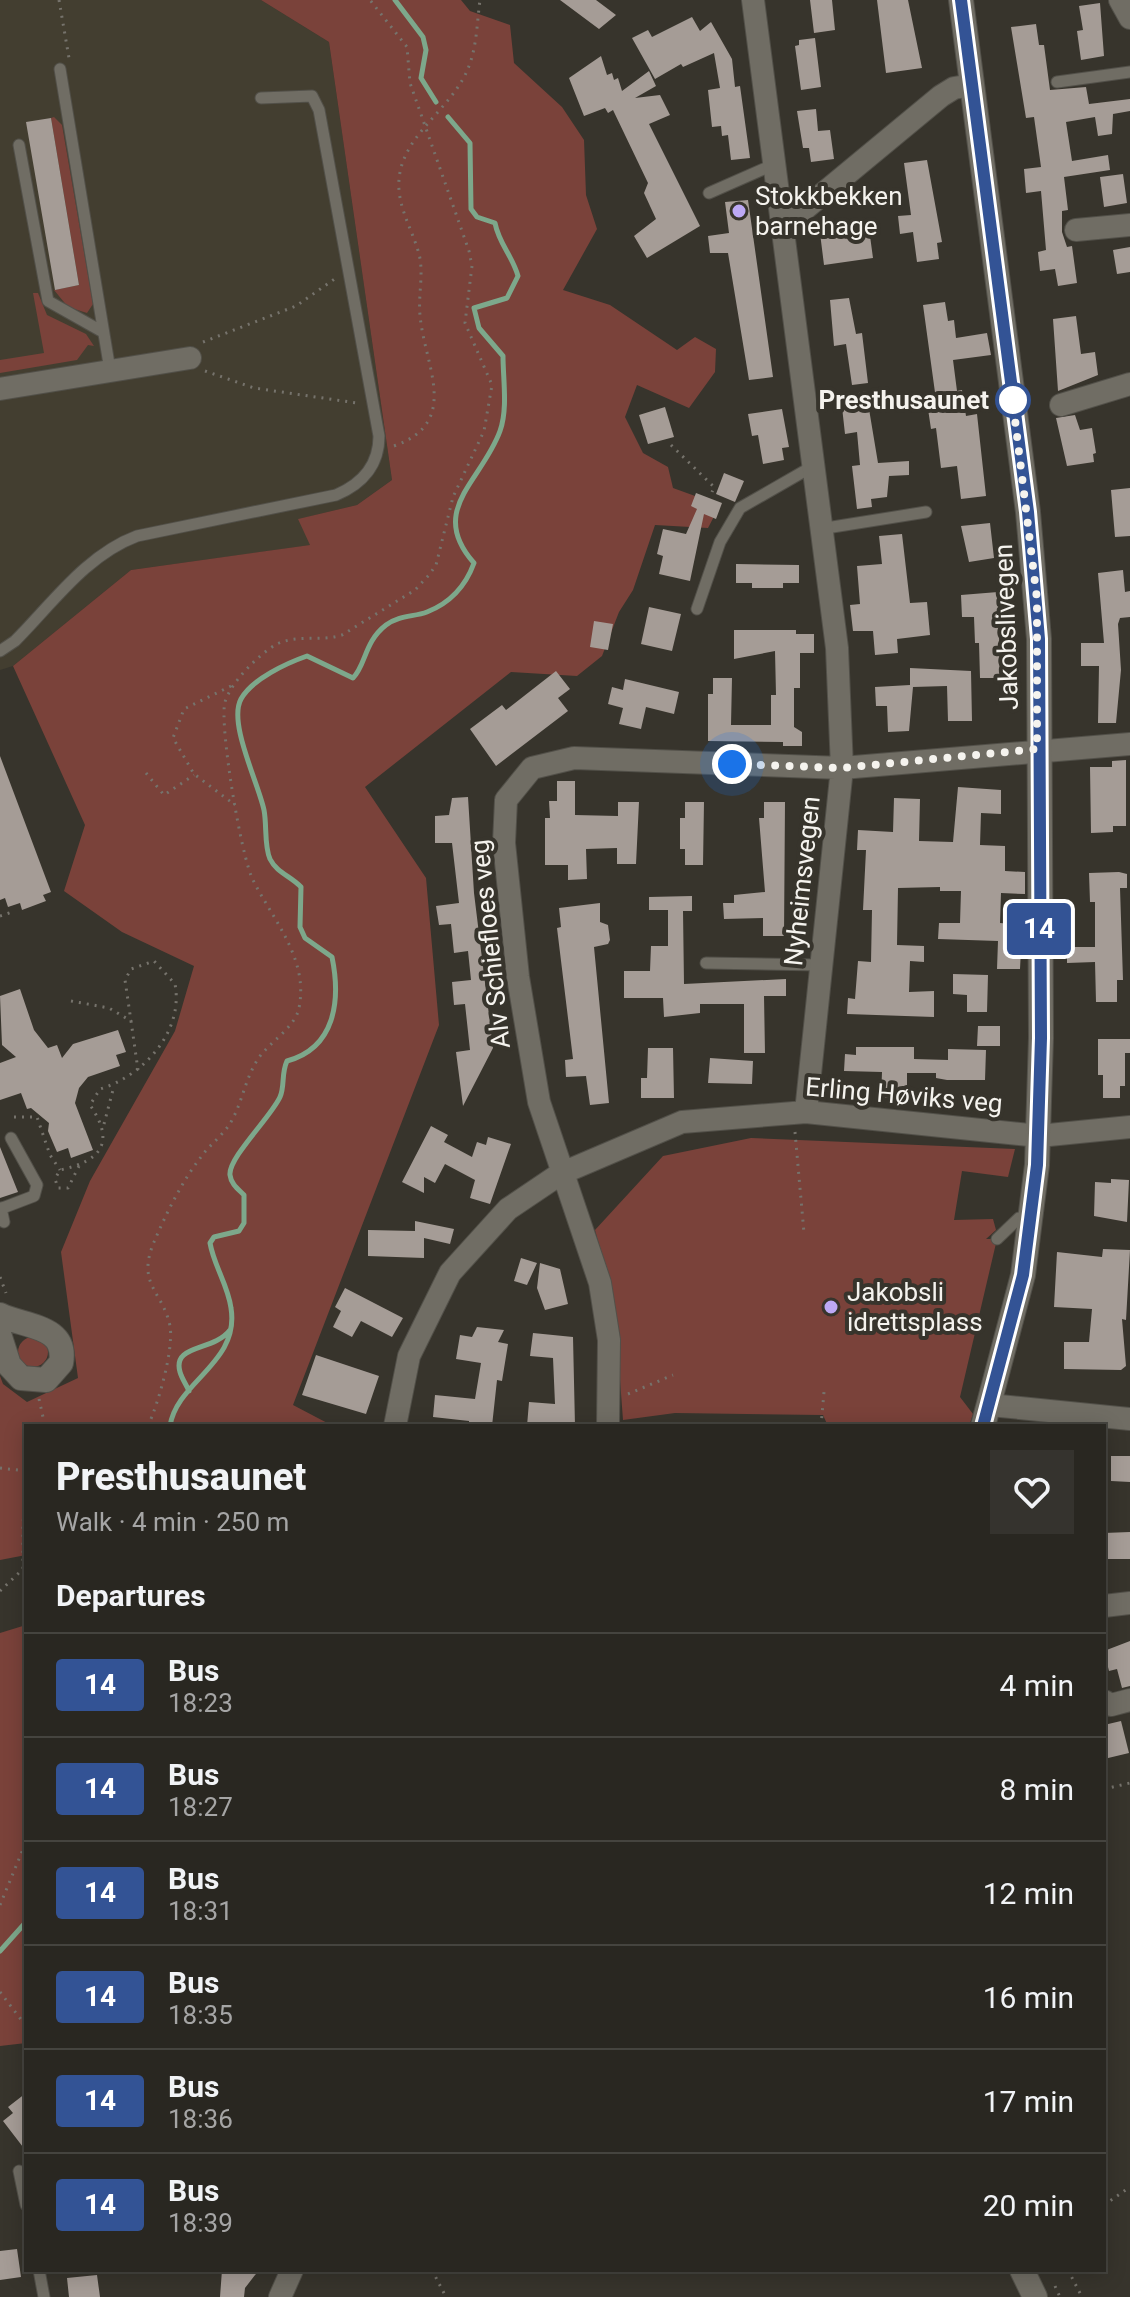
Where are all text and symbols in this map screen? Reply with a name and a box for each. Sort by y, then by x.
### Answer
place label: Stokkbekken barnehage [755,181,903,241]
marker: Stokkbekken barnehage [730,202,748,220]
marker: Presthusaunet [996,383,1030,417]
place label: Presthusaunet [818,385,989,415]
street label: Jakobslivegen [988,543,1024,711]
your location [712,744,752,784]
street label: Nyheimsvegen [778,795,826,967]
street label: Alv Schiefloes veg [464,838,516,1050]
line badge: 14 [1003,903,1075,955]
text: 14 [1023,912,1055,945]
street label: Erling Høviks veg [804,1071,1004,1119]
place label: Jakobsli idrettsplass [847,1277,983,1337]
marker: Jakobsli idrettsplass [822,1298,840,1316]
button: heart [990,1450,1074,1534]
text: Presthusaunet [56,1455,306,1499]
text: Walk · 4 min · 250 m [56,1507,289,1537]
text: Departures [56,1578,206,1613]
text: Bus [168,1653,219,1688]
text: 14 [84,1668,116,1701]
text: 4 min [1000,1668,1074,1703]
text: 18:23 [168,1688,233,1718]
text: Bus [168,1757,219,1792]
text: 14 [84,1772,116,1805]
text: 8 min [1000,1772,1074,1807]
text: 18:27 [168,1792,233,1822]
text: Bus [168,1861,219,1896]
text: 14 [84,1876,116,1909]
text: 12 min [983,1876,1074,1911]
text: 18:31 [168,1896,233,1926]
text: Bus [168,1965,219,2000]
text: 14 [84,1980,116,2013]
text: 16 min [983,1980,1074,2015]
text: 18:35 [168,2000,233,2030]
text: Bus [168,2069,219,2104]
text: 14 [84,2084,116,2117]
text: 17 min [983,2084,1074,2119]
text: 18:36 [168,2104,233,2134]
text: Bus [168,2173,219,2208]
text: 14 [84,2188,116,2221]
text: 20 min [983,2188,1074,2223]
text: 18:39 [168,2208,233,2238]

